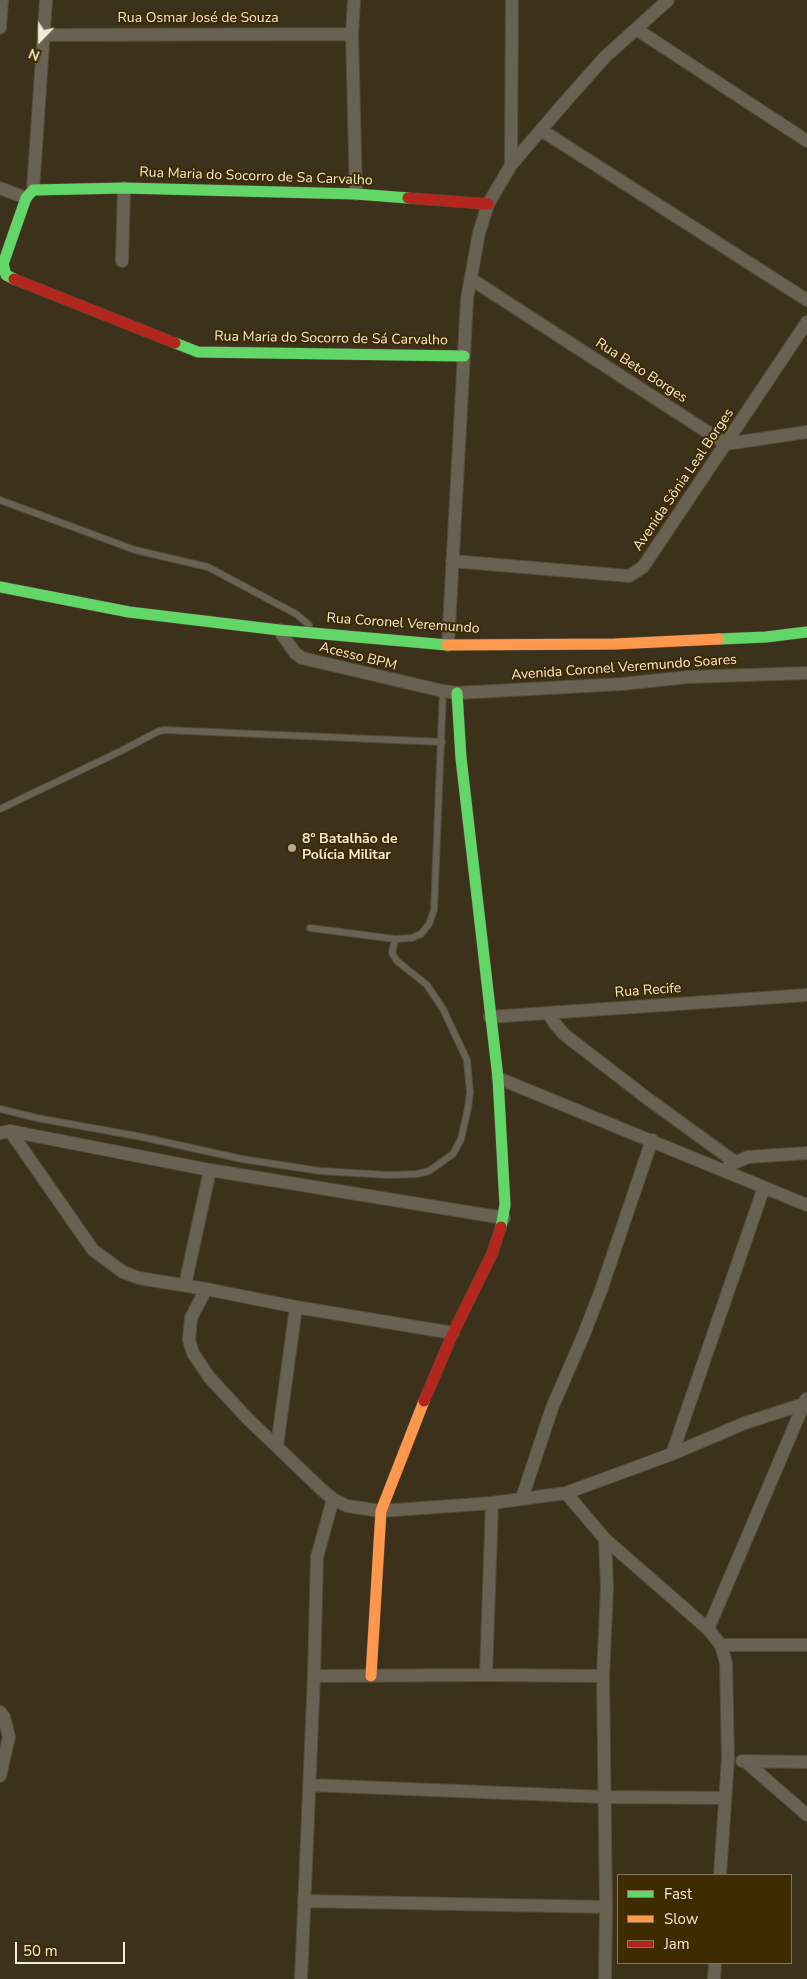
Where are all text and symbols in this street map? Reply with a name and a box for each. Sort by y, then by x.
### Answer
street label: Rua Osmar José de Souza [117,11,279,27]
north arrow [15,15,65,65]
text: N [26,44,43,65]
street label: Rua Maria do Socorro de Sa Carvalho [139,165,373,189]
street label: Rua Maria do Socorro de Sá Carvalho [214,329,448,349]
street label: Rua Beto Borges [592,335,690,407]
street label: Avenida Sônia Leal Borges [630,406,738,554]
street label: Rua Coronel Veremundo [326,610,480,638]
street label: Acesso BPM [318,639,398,675]
street label: Avenida Coronel Veremundo Soares [511,652,737,684]
place label: 8º Batalhão de Polícia Militar [302,832,398,864]
marker: 8º Batalhão de Polícia Militar [286,842,298,854]
street label: Rua Recife [614,980,682,1002]
legend [617,1874,792,1964]
text: Fast [664,1884,692,1904]
text: Slow [664,1909,698,1929]
scale bar [18,1932,128,1964]
text: Jam [664,1934,690,1954]
text: 50 m [23,1941,58,1961]

